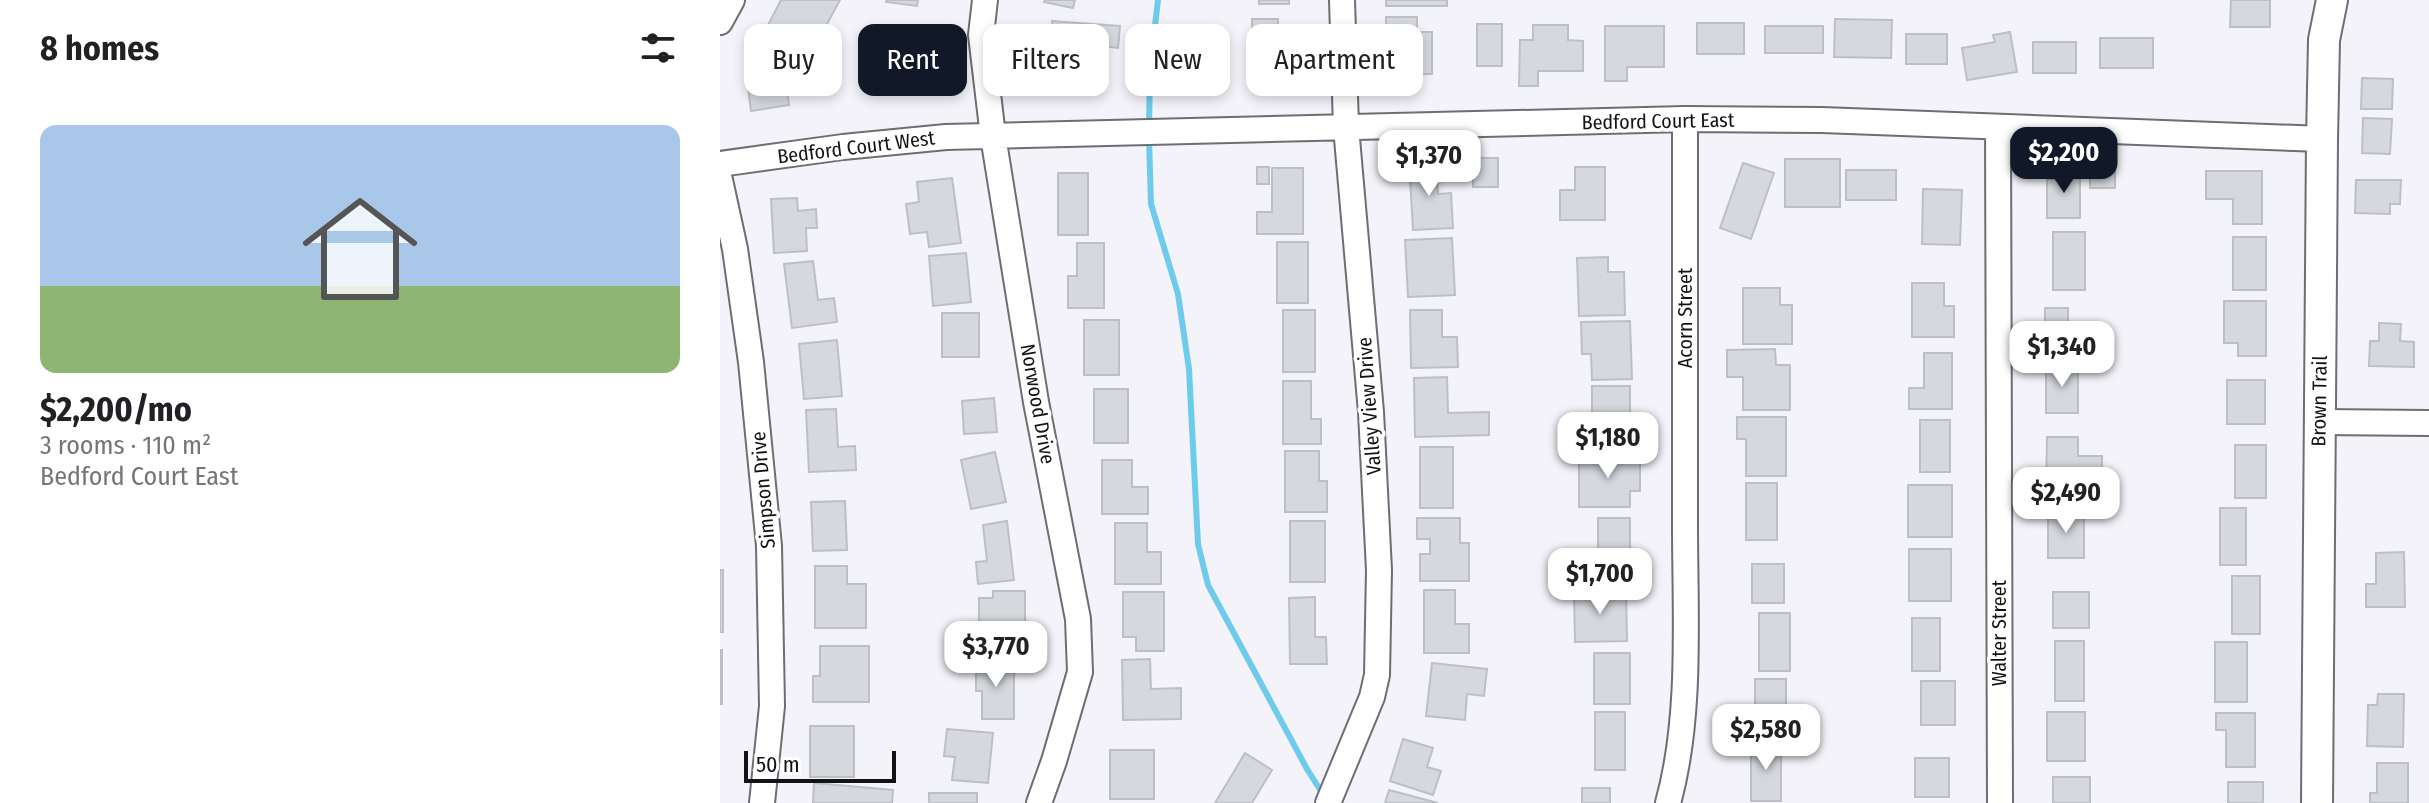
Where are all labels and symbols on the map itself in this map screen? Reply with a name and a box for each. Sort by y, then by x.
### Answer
street label: Bedford Court East [1581,108,1735,134]
street label: Bedford Court West [776,125,937,169]
pin: $2,200 [1999,127,2129,195]
pin: $1,370 [1364,130,1494,198]
street label: Acorn Street [1673,267,1697,368]
pin: $1,340 [1997,321,2127,389]
street label: Valley View Drive [1352,336,1386,476]
street label: Norwood Drive [1016,342,1060,466]
street label: Brown Trail [2306,355,2332,447]
pin: $1,180 [1543,412,1673,480]
street label: Simpson Drive [746,430,780,550]
pin: $2,490 [2001,467,2131,535]
pin: $1,700 [1535,548,1665,616]
street label: Walter Street [1987,579,2011,686]
pin: $3,770 [931,621,1061,689]
pin: $2,580 [1701,704,1831,772]
scale bar [744,747,896,783]

